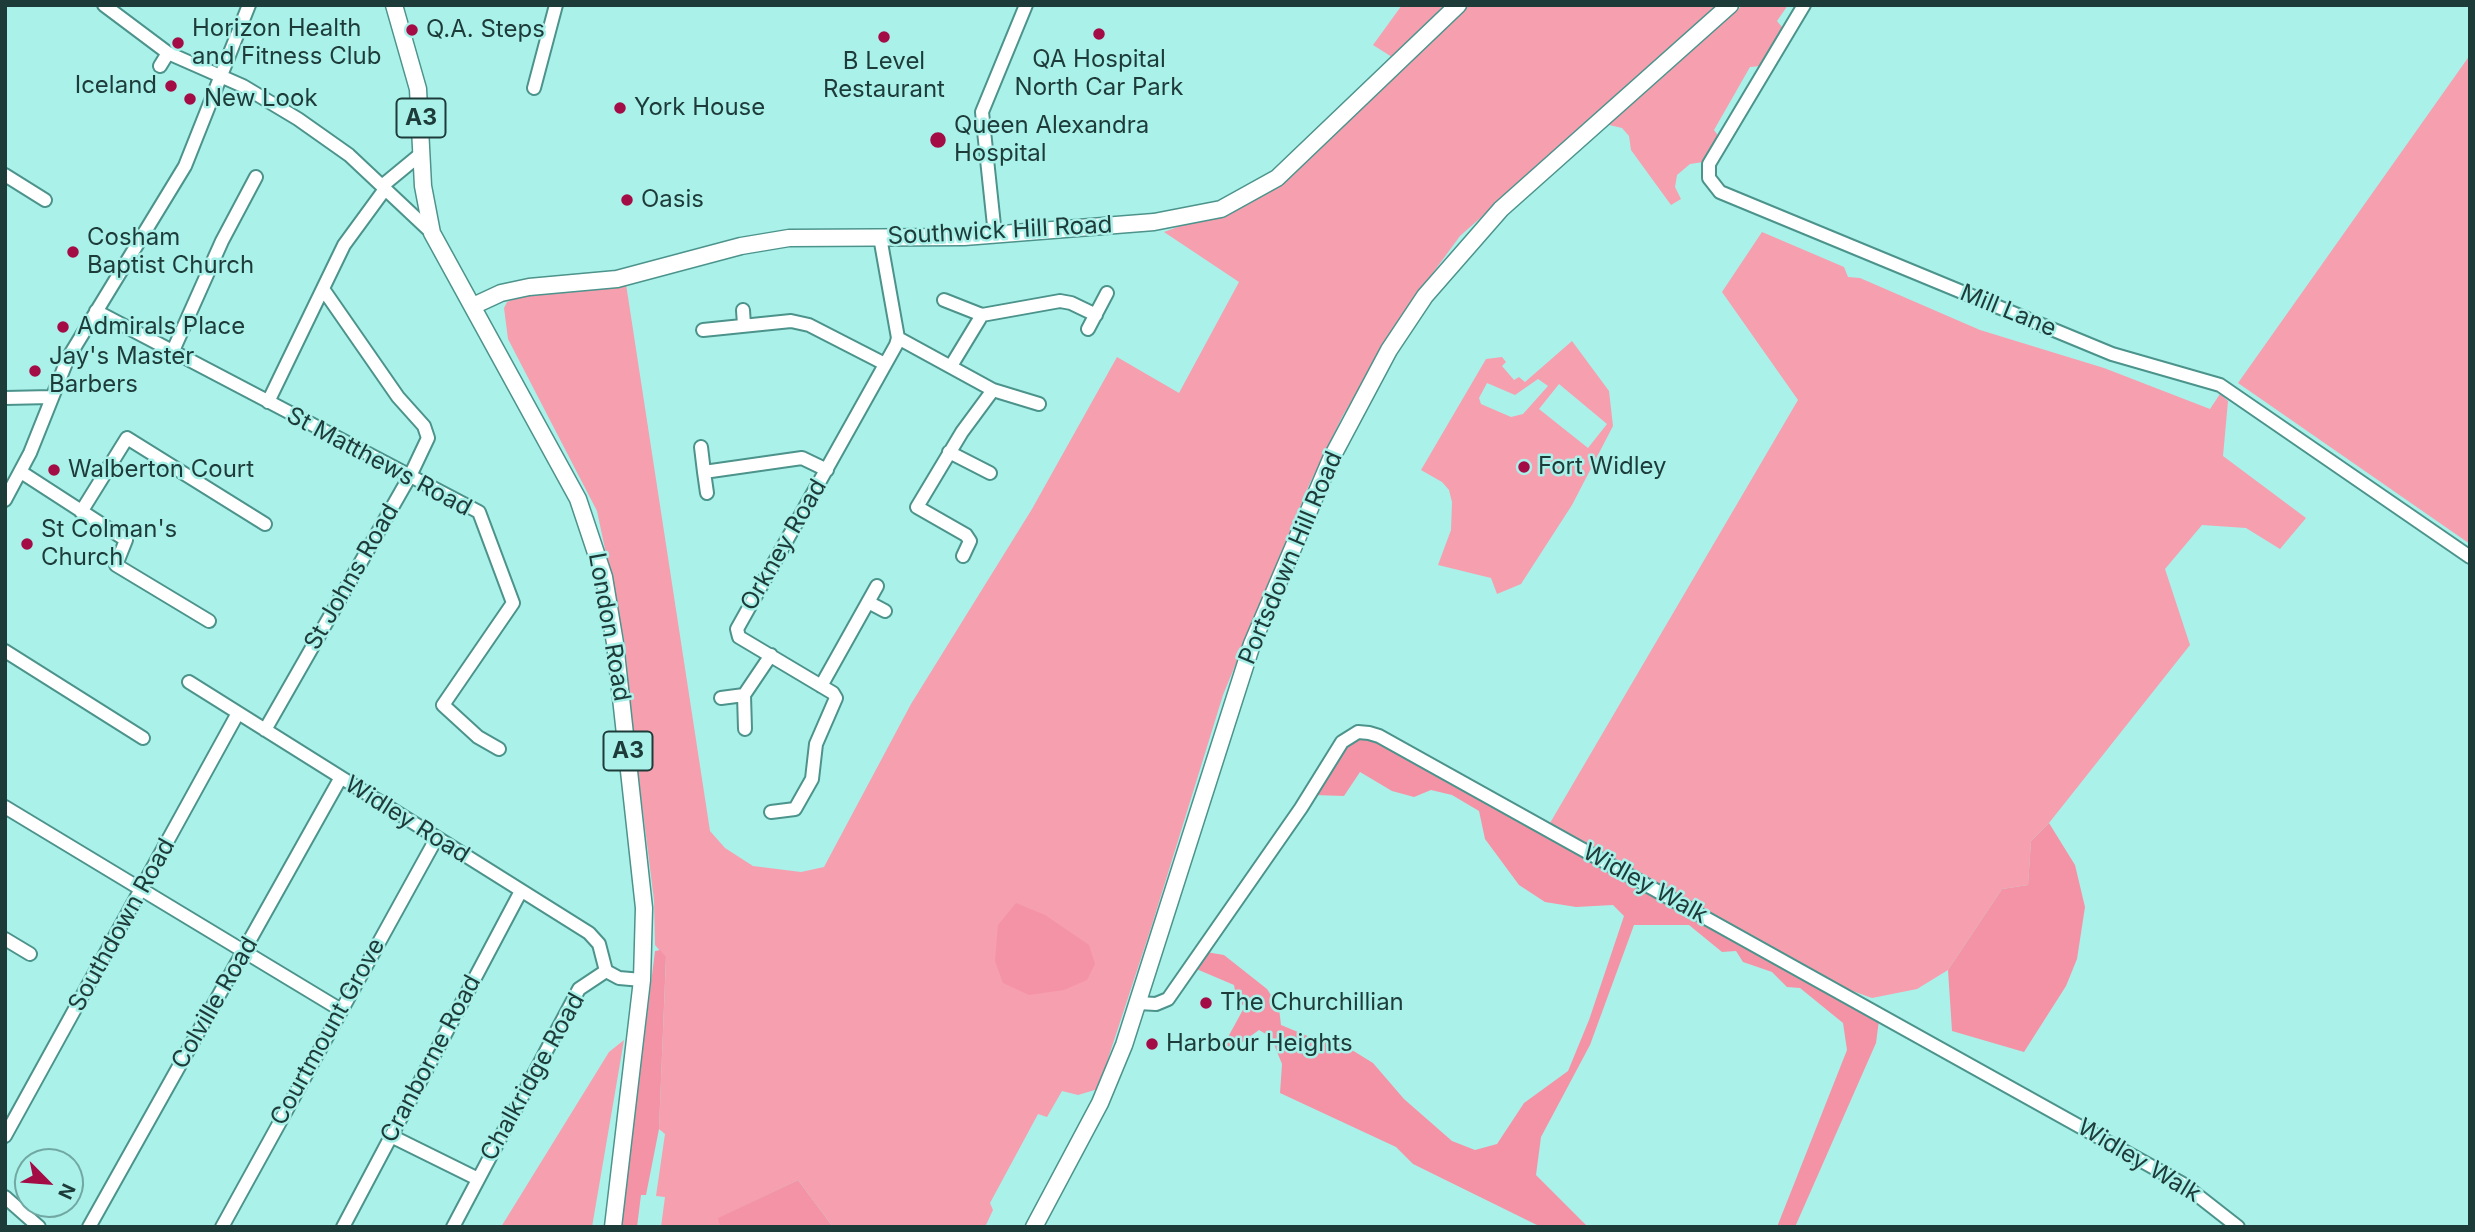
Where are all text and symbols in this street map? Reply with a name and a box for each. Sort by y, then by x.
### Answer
place label: Horizon Health and Fitness Club [192,15,381,71]
place label: Q.A. Steps [426,16,545,44]
marker: Q.A. Steps [404,22,420,38]
marker: QA Hospital North Car Park [1091,26,1107,42]
marker: B Level Restaurant [876,29,892,45]
marker: Horizon Health and Fitness Club [170,35,186,51]
place label: QA Hospital North Car Park [1015,46,1183,102]
place label: B Level Restaurant [823,48,945,104]
place label: Iceland [75,72,157,100]
marker: Iceland [163,78,179,94]
place label: New Look [204,85,318,113]
marker: New Look [182,91,198,107]
place label: York House [634,94,765,122]
road number: A3 [396,99,446,138]
marker: York House [612,100,628,116]
place label: Queen Alexandra Hospital [954,112,1149,168]
marker: Queen Alexandra Hospital [928,130,948,150]
place label: Oasis [641,186,704,214]
marker: Oasis [619,192,635,208]
street label: Southwick Hill Road [887,211,1113,251]
place label: Cosham Baptist Church [87,224,254,280]
marker: Cosham Baptist Church [65,244,81,260]
street label: Mill Lane [1956,279,2060,343]
place label: Admirals Place [77,313,245,341]
marker: Admirals Place [55,319,71,335]
place label: Jay's Master Barbers [49,343,194,399]
marker: Jay's Master Barbers [27,363,43,379]
street label: St Matthews Road [282,401,476,523]
street label: Portsdown Hill Road [1233,447,1349,669]
place label: Fort Widley [1538,453,1667,481]
place label: Walberton Court [68,456,254,484]
marker: Fort Widley [1516,459,1532,475]
marker: Walberton Court [46,462,62,478]
street label: Orkney Road [735,474,833,616]
street label: St Johns Road [299,499,405,655]
place label: St Colman's Church [41,516,177,572]
marker: St Colman's Church [19,536,35,552]
street label: London Road [582,551,636,703]
road number: A3 [604,732,652,771]
street label: Widley Road [339,770,475,870]
street label: Southdown Road [63,834,181,1016]
street label: Widley Walk [1577,838,1713,930]
street label: Colville Road [166,932,264,1074]
street label: Courtmount Grove [265,934,391,1130]
street label: Cranborne Road [375,970,487,1148]
street label: Chalkridge Road [475,988,591,1166]
place label: The Churchillian [1220,989,1404,1017]
marker: The Churchillian [1198,995,1214,1011]
place label: Harbour Heights [1166,1030,1353,1058]
marker: Harbour Heights [1144,1036,1160,1052]
street label: Widley Walk [2072,1113,2206,1209]
north arrow [14,1148,84,1218]
text: N [53,1180,80,1203]

